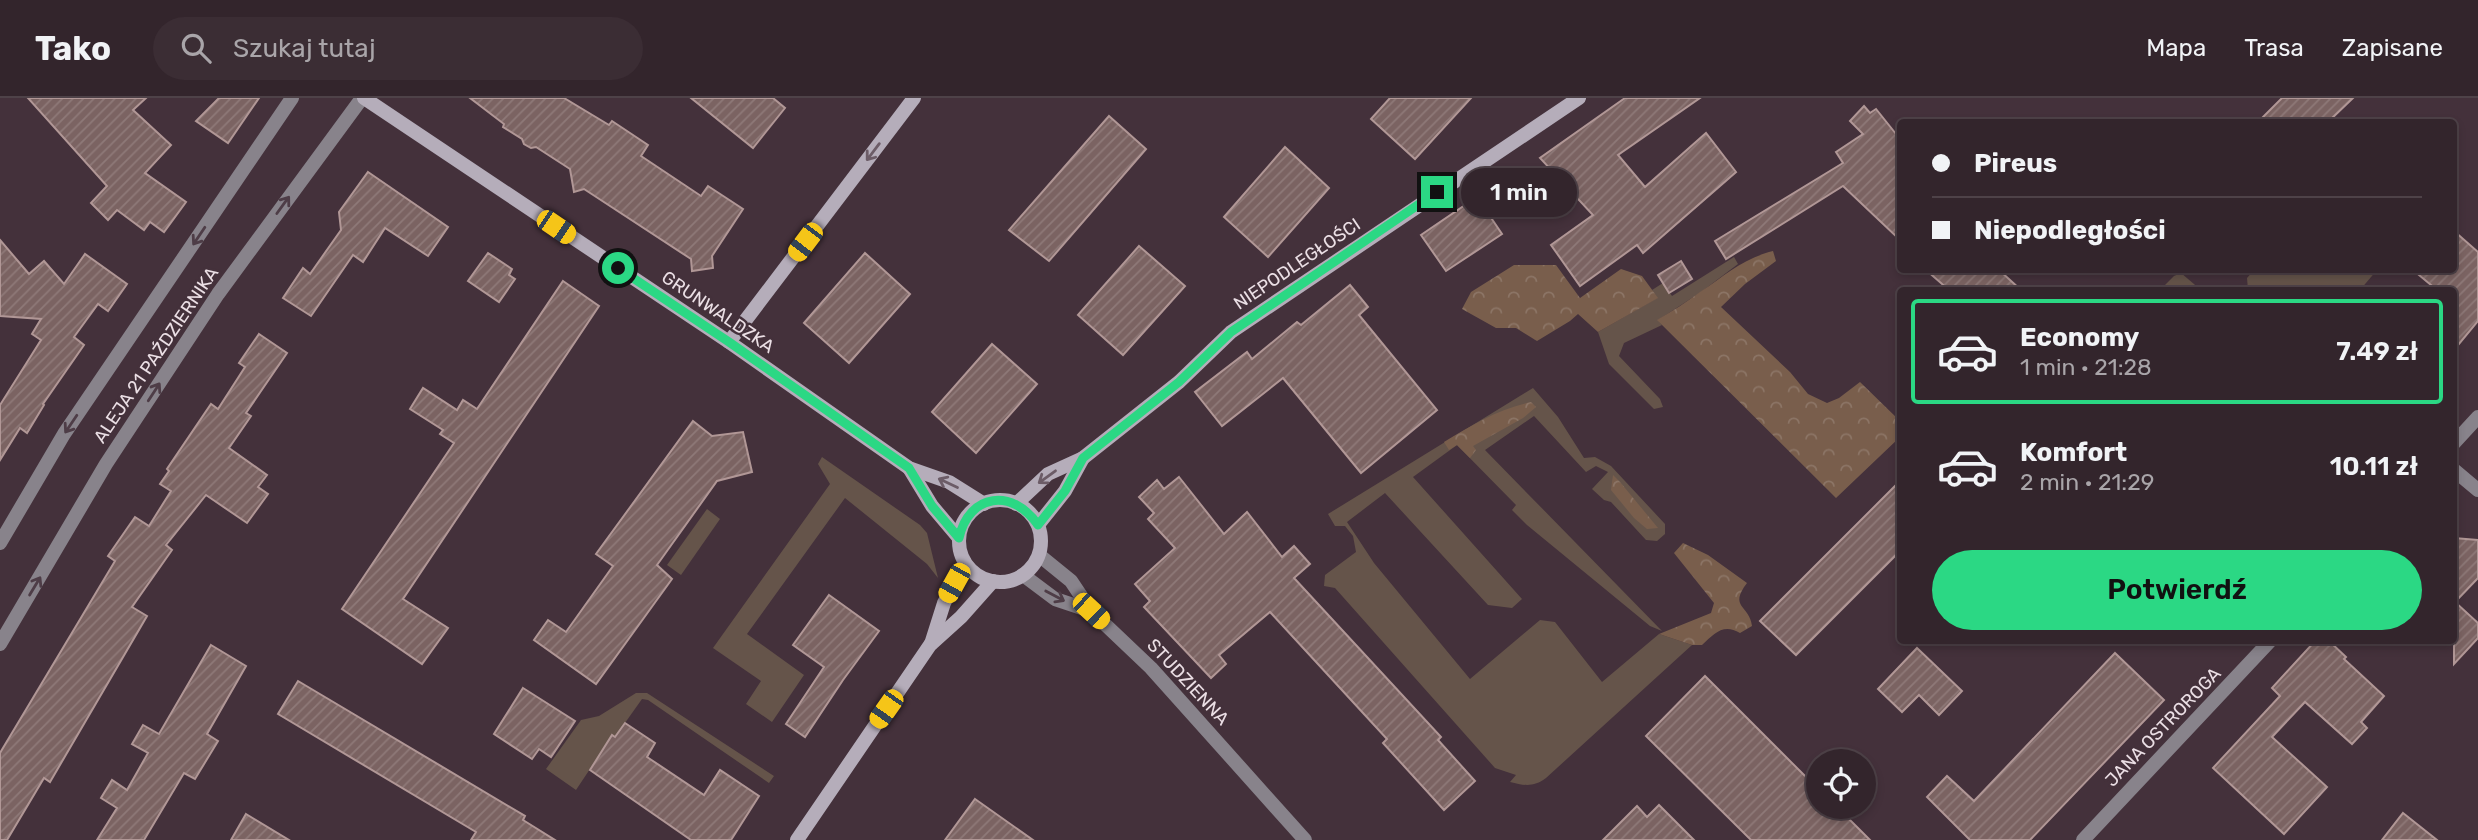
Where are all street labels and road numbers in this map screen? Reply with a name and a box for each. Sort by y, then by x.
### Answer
street label: NIEPODLEGŁOŚCI [1229,213,1365,315]
street label: ALEJA 21 PAŹDZIERNIKA [89,263,223,447]
street label: GRUNWALDZKA [657,266,779,358]
street label: STUDZIENNA [1142,634,1234,730]
street label: JANA OSTROROGA [2100,663,2226,791]

